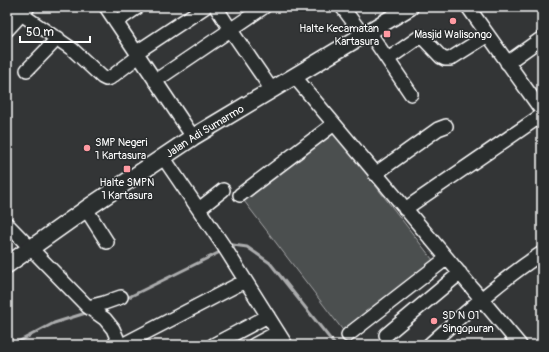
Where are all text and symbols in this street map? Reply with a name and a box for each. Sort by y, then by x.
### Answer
marker: Masjid Walisongo [448,16,458,26]
scale bar [20,18,90,44]
place label: Halte Kecamatan Kartasura [299,22,379,48]
text: 50 m [26,25,54,40]
place label: Masjid Walisongo [414,28,492,41]
marker: Halte Kecamatan Kartasura [382,29,392,39]
street label: Jalan Adi Sumarmo [163,102,246,160]
place label: SMP Negeri 1 Kartasura [95,136,148,162]
marker: SMP Negeri 1 Kartasura [82,143,92,153]
marker: Halte SMPN 1 Kartasura [122,164,132,174]
place label: Halte SMPN 1 Kartasura [100,176,154,202]
place label: SD N 01 Singopuran [442,309,494,335]
marker: SD N 01 Singopuran [429,316,439,326]

